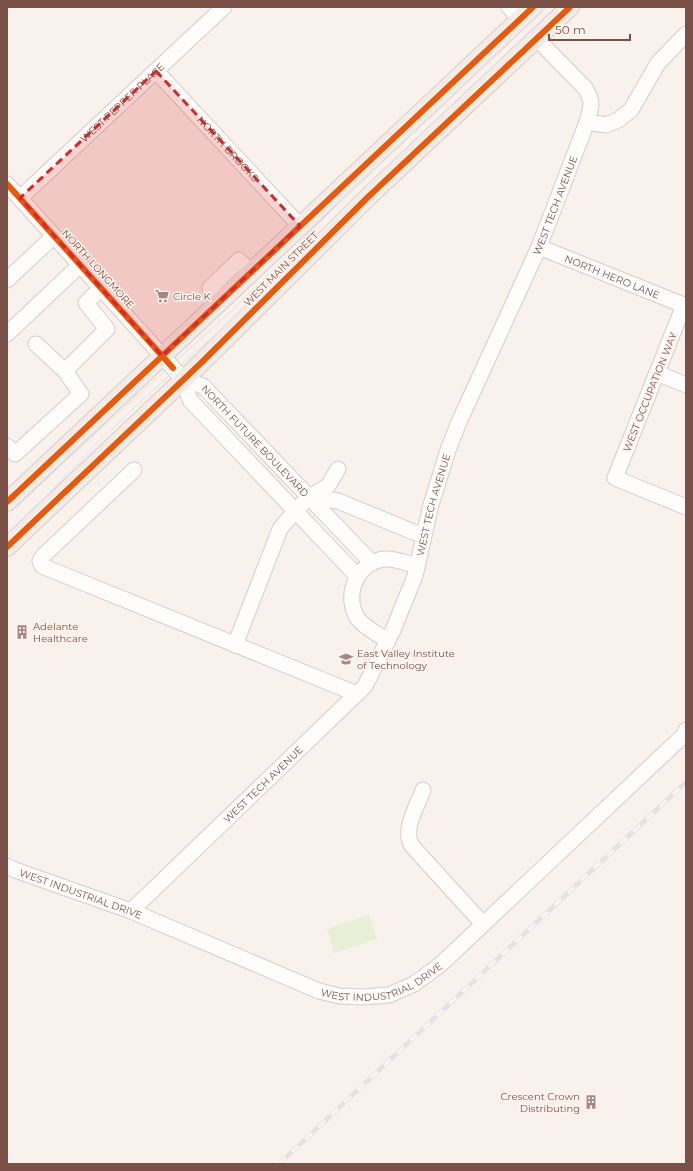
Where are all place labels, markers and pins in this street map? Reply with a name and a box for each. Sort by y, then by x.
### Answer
supermarket icon: Circle K [154,288,170,304]
place label: Circle K [173,290,212,303]
place label: Adelante Healthcare [33,620,88,645]
building icon: Adelante Healthcare [14,624,30,640]
place label: East Valley Institute of Technology [357,647,455,672]
school or university icon: East Valley Institute of Technology [338,651,354,667]
place label: Crescent Crown Distributing [500,1090,580,1115]
building icon: Crescent Crown Distributing [583,1094,599,1110]

